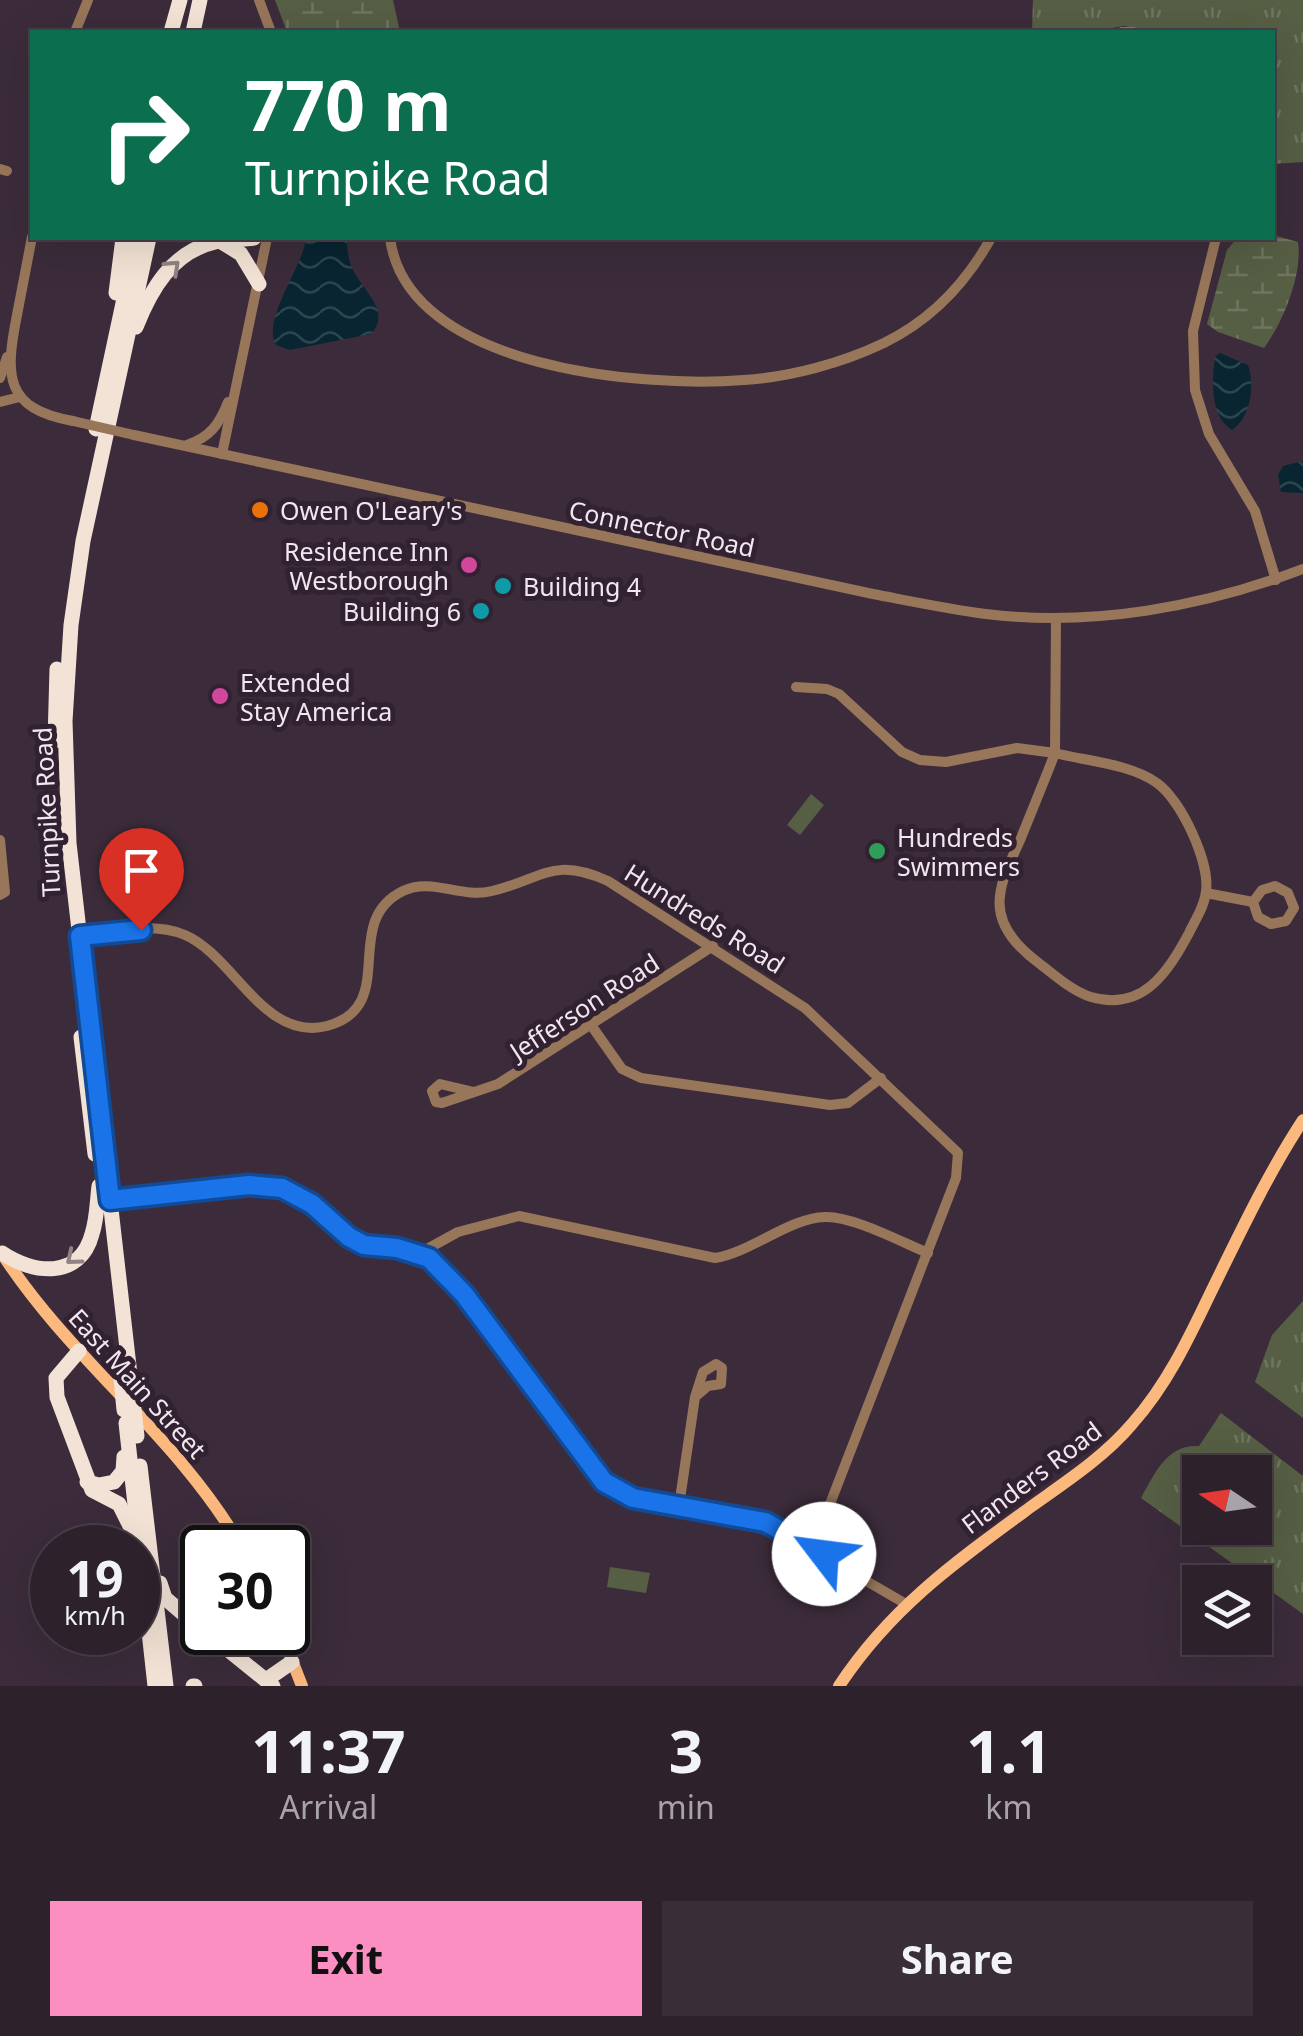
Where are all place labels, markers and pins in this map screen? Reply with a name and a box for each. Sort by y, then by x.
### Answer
place label: Owen O'Leary's [280,493,463,527]
marker: Owen O'Leary's [249,499,271,521]
place label: Residence Inn Westborough [284,534,449,597]
marker: Residence Inn Westborough [458,554,480,576]
place label: Building 4 [523,569,641,603]
marker: Building 4 [492,575,514,597]
place label: Building 6 [343,594,461,628]
marker: Building 6 [470,600,492,622]
place label: Extended Stay America [240,665,392,728]
marker: Extended Stay America [209,685,231,707]
place label: Hundreds Swimmers [897,820,1020,883]
pin [99,828,184,931]
marker: Hundreds Swimmers [866,840,888,862]

